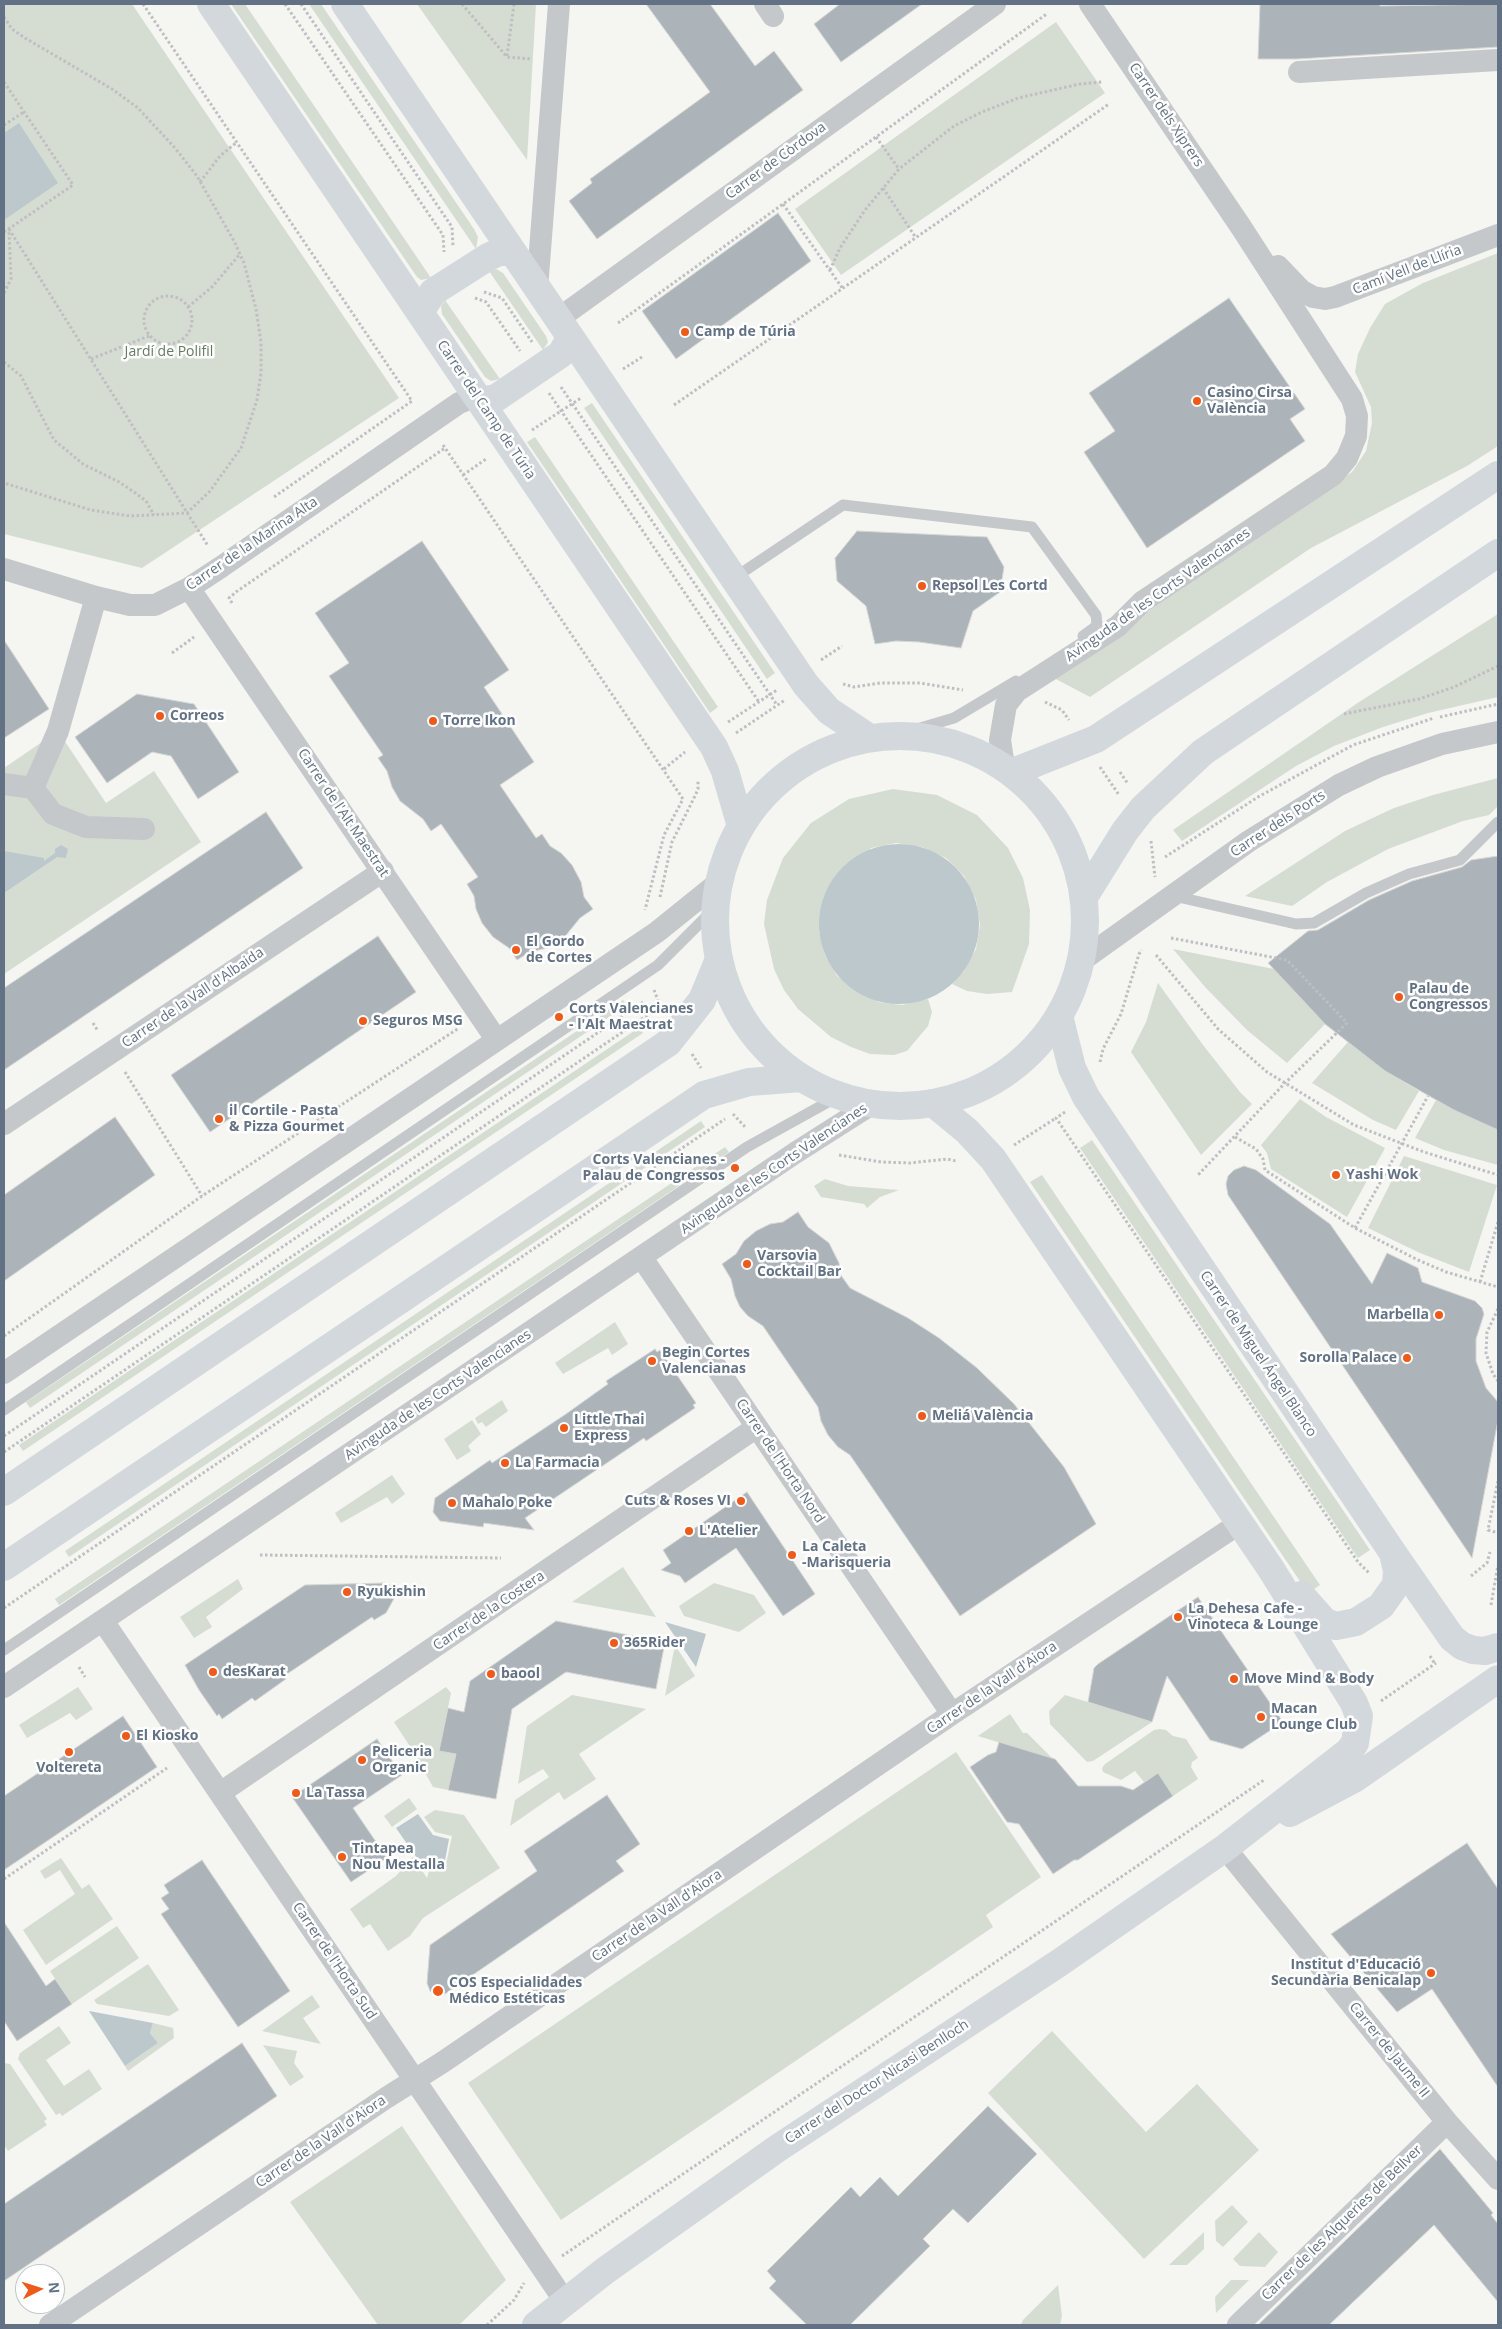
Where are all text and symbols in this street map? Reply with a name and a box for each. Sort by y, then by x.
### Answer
street label: Carrer dels Xiprers [1125,60,1207,170]
street label: Carrer de Còrdova [723,119,829,203]
street label: Camí Vell de Llíria [1350,242,1464,298]
place label: Camp de Túria [695,324,796,340]
marker: Camp de Túria [679,326,691,338]
street label: Carrer del Camp de Túria [433,337,539,483]
park label: Jardí de Polifil [125,344,213,360]
place label: Casino Cirsa València [1207,385,1292,418]
marker: Casino Cirsa València [1191,395,1203,407]
street label: Carrer de la Marina Alta [183,494,321,594]
street label: Avinguda de les Corts Valencianes [1062,525,1254,665]
place label: Repsol Les Cortd [932,578,1048,594]
marker: Repsol Les Cortd [916,580,928,592]
place label: Correos [170,708,224,724]
marker: Correos [154,710,166,722]
place label: Torre Ikon [443,713,516,729]
marker: Torre Ikon [427,715,439,727]
street label: Carrer de l'Alt Maestrat [294,746,392,880]
street label: Carrer dels Ports [1227,787,1329,861]
place label: El Gordo de Cortes [526,934,592,966]
street label: Carrer de la Vall d'Albaida [119,944,267,1052]
marker: El Gordo de Cortes [510,944,522,956]
place label: Palau de Congressos [1409,981,1488,1014]
marker: Palau de Congressos [1393,991,1405,1003]
place label: Corts Valencianes - l'Alt Maestrat [569,1001,693,1034]
marker: Corts Valencianes - l'Alt Maestrat [553,1011,565,1023]
place label: Seguros MSG [373,1013,463,1029]
marker: Seguros MSG [357,1015,369,1027]
street label: Avinguda de les Corts Valencianes [678,1100,870,1238]
place label: il Cortile - Pasta & Pizza Gourmet [229,1103,344,1136]
marker: il Cortile - Pasta & Pizza Gourmet [213,1113,225,1125]
place label: Corts Valencianes - Palau de Congressos [583,1152,725,1184]
marker: Corts Valencianes - Palau de Congressos [729,1162,741,1174]
place label: Yashi Wok [1346,1167,1418,1183]
marker: Yashi Wok [1330,1169,1342,1181]
place label: Varsovia Cocktail Bar [757,1248,841,1280]
marker: Varsovia Cocktail Bar [741,1258,753,1270]
street label: Carrer de Miguel Ángel Blanco [1196,1268,1320,1440]
place label: Marbella [1367,1307,1429,1323]
marker: Marbella [1433,1309,1445,1321]
street label: Avinguda de les Corts Valencianes [342,1326,534,1464]
place label: Begin Cortes Valencianas [662,1345,750,1378]
place label: Sorolla Palace [1300,1350,1397,1366]
marker: Sorolla Palace [1401,1352,1413,1364]
marker: Begin Cortes Valencianas [646,1355,658,1367]
street label: Carrer de l'Horta Nord [732,1396,828,1526]
place label: Meliá València [932,1408,1033,1424]
marker: Meliá València [916,1410,928,1422]
place label: Little Thai Express [574,1412,645,1444]
marker: Little Thai Express [558,1422,570,1434]
place label: La Farmacia [515,1455,600,1471]
marker: La Farmacia [499,1457,511,1469]
place label: Cuts & Roses VI [625,1493,731,1509]
place label: Mahalo Poke [462,1495,552,1511]
marker: Cuts & Roses VI [735,1495,747,1507]
marker: Mahalo Poke [446,1497,458,1509]
place label: L'Atelier [699,1523,758,1539]
marker: L'Atelier [683,1525,695,1537]
place label: La Caleta -Marisqueria [802,1539,891,1571]
marker: La Caleta -Marisqueria [786,1549,798,1561]
street label: Carrer de la Costera [430,1568,548,1654]
place label: Ryukishin [357,1584,426,1600]
marker: Ryukishin [341,1586,353,1598]
place label: La Dehesa Cafe - Vinoteca & Lounge [1188,1601,1318,1634]
marker: La Dehesa Cafe - Vinoteca & Lounge [1172,1611,1184,1623]
place label: 365Rider [624,1635,685,1651]
marker: 365Rider [608,1637,620,1649]
street label: Carrer de la Vall d'Aiora [924,1638,1060,1738]
place label: desKarat [223,1664,286,1680]
marker: desKarat [207,1666,219,1678]
place label: baool [501,1666,540,1682]
marker: baool [485,1668,497,1680]
place label: Move Mind & Body [1244,1671,1374,1687]
marker: Move Mind & Body [1228,1673,1240,1685]
place label: Macan Lounge Club [1271,1701,1357,1734]
marker: Macan Lounge Club [1255,1711,1267,1723]
place label: El Kiosko [136,1728,198,1744]
marker: El Kiosko [120,1730,132,1742]
place label: Peliceria Organic [372,1744,432,1776]
marker: Voltereta [63,1746,75,1758]
marker: Peliceria Organic [356,1754,368,1766]
place label: Voltereta [36,1760,102,1776]
place label: La Tassa [306,1785,365,1801]
marker: La Tassa [290,1787,302,1799]
place label: Tintapea Nou Mestalla [352,1841,445,1874]
marker: Tintapea Nou Mestalla [336,1851,348,1863]
street label: Carrer de la Vall d'Aiora [589,1866,725,1966]
street label: Carrer de l'Horta Sud [289,1899,379,2023]
place label: Institut d'Educació Secundària Benicalap [1271,1957,1421,1990]
marker: Institut d'Educació Secundària Benicalap [1425,1967,1437,1979]
place label: COS Especialidades Médico Estéticas [449,1975,582,2008]
marker: COS Especialidades Médico Estéticas [431,1984,445,1998]
street label: Carrer de Jaume II [1345,1999,1433,2101]
street label: Carrer del Doctor Nicasi Benlloch [782,2016,972,2148]
street label: Carrer de la Vall d'Aiora [253,2092,389,2192]
street label: Carrer de les Alqueries de Bellver [1258,2142,1426,2304]
north arrow [15,2264,65,2314]
text: N [44,2281,64,2294]

